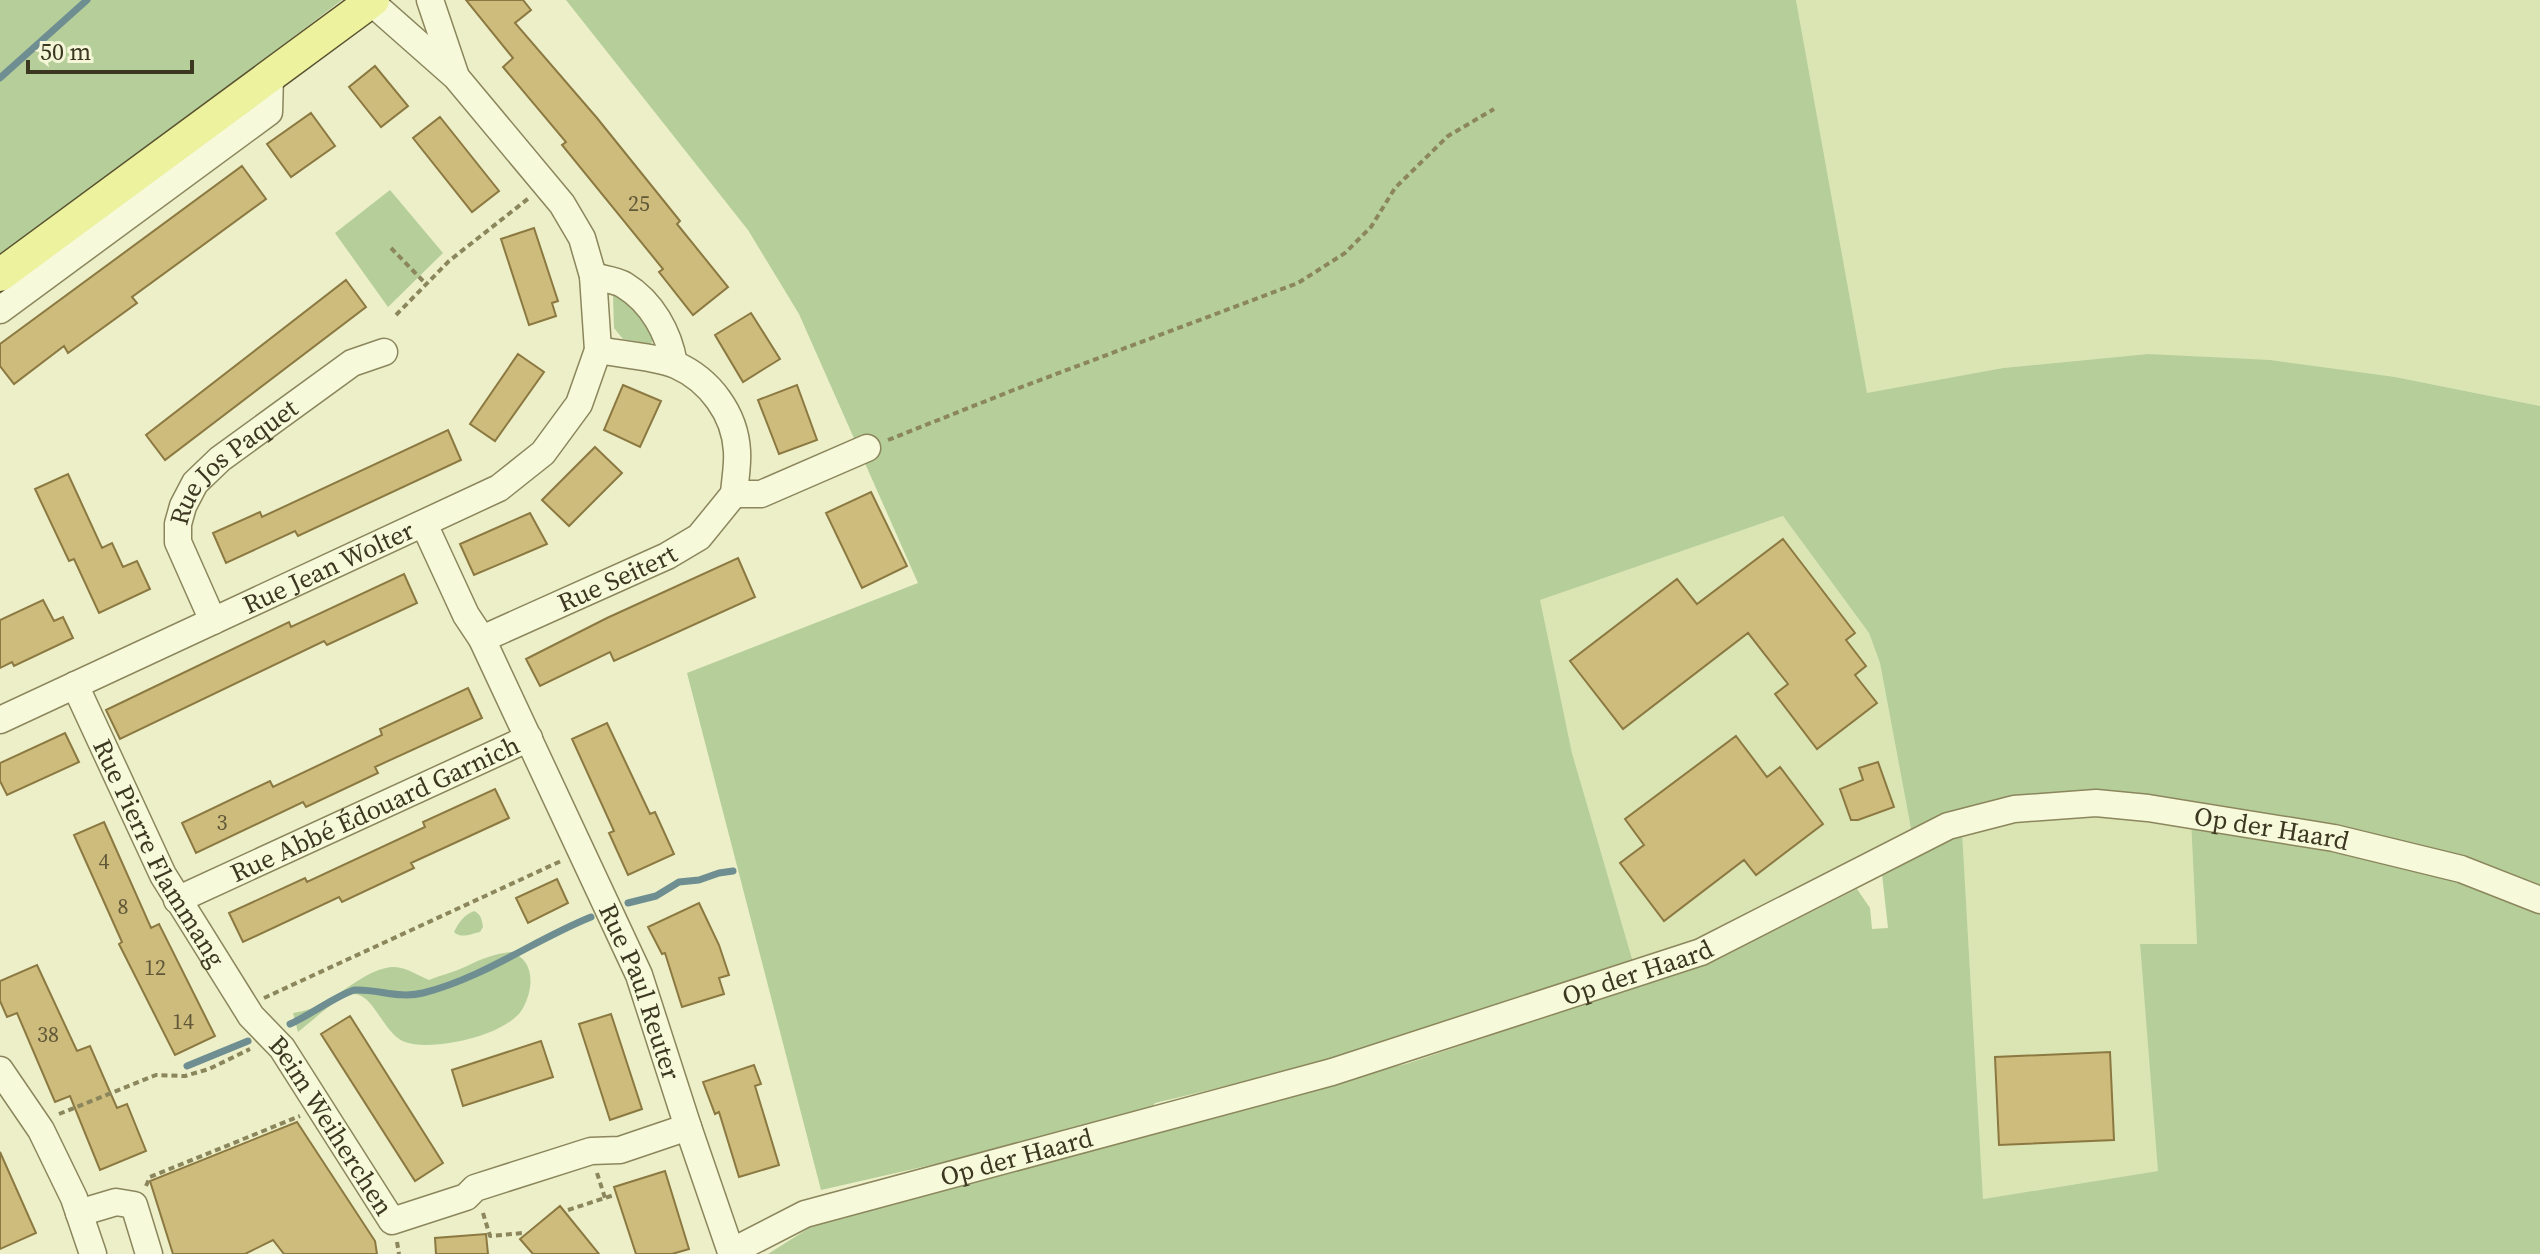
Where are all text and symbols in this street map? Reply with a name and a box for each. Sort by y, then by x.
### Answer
scale bar [28,24,192,74]
text: 50 m [40,35,91,68]
house number: 25 [628,188,650,218]
street label: Rue Jos Paquet [161,390,305,529]
street label: Rue Jean Wolter [237,512,420,623]
street label: Rue Seitert [552,536,684,621]
street label: Rue Abbé Édouard Garnich [224,727,526,891]
street label: Rue Pierre Flammang [84,733,234,974]
street label: Op der Haard [2192,798,2353,859]
house number: 3 [216,807,228,837]
house number: 4 [98,846,110,876]
house number: 8 [117,891,129,921]
street label: Rue Paul Reuter [590,898,690,1084]
street label: Op der Haard [1557,931,1720,1014]
house number: 12 [144,952,166,982]
house number: 14 [172,1006,194,1036]
house number: 38 [37,1019,59,1049]
street label: Beim Weiherchen [261,1027,402,1223]
street label: Op der Haard [936,1119,1097,1195]

